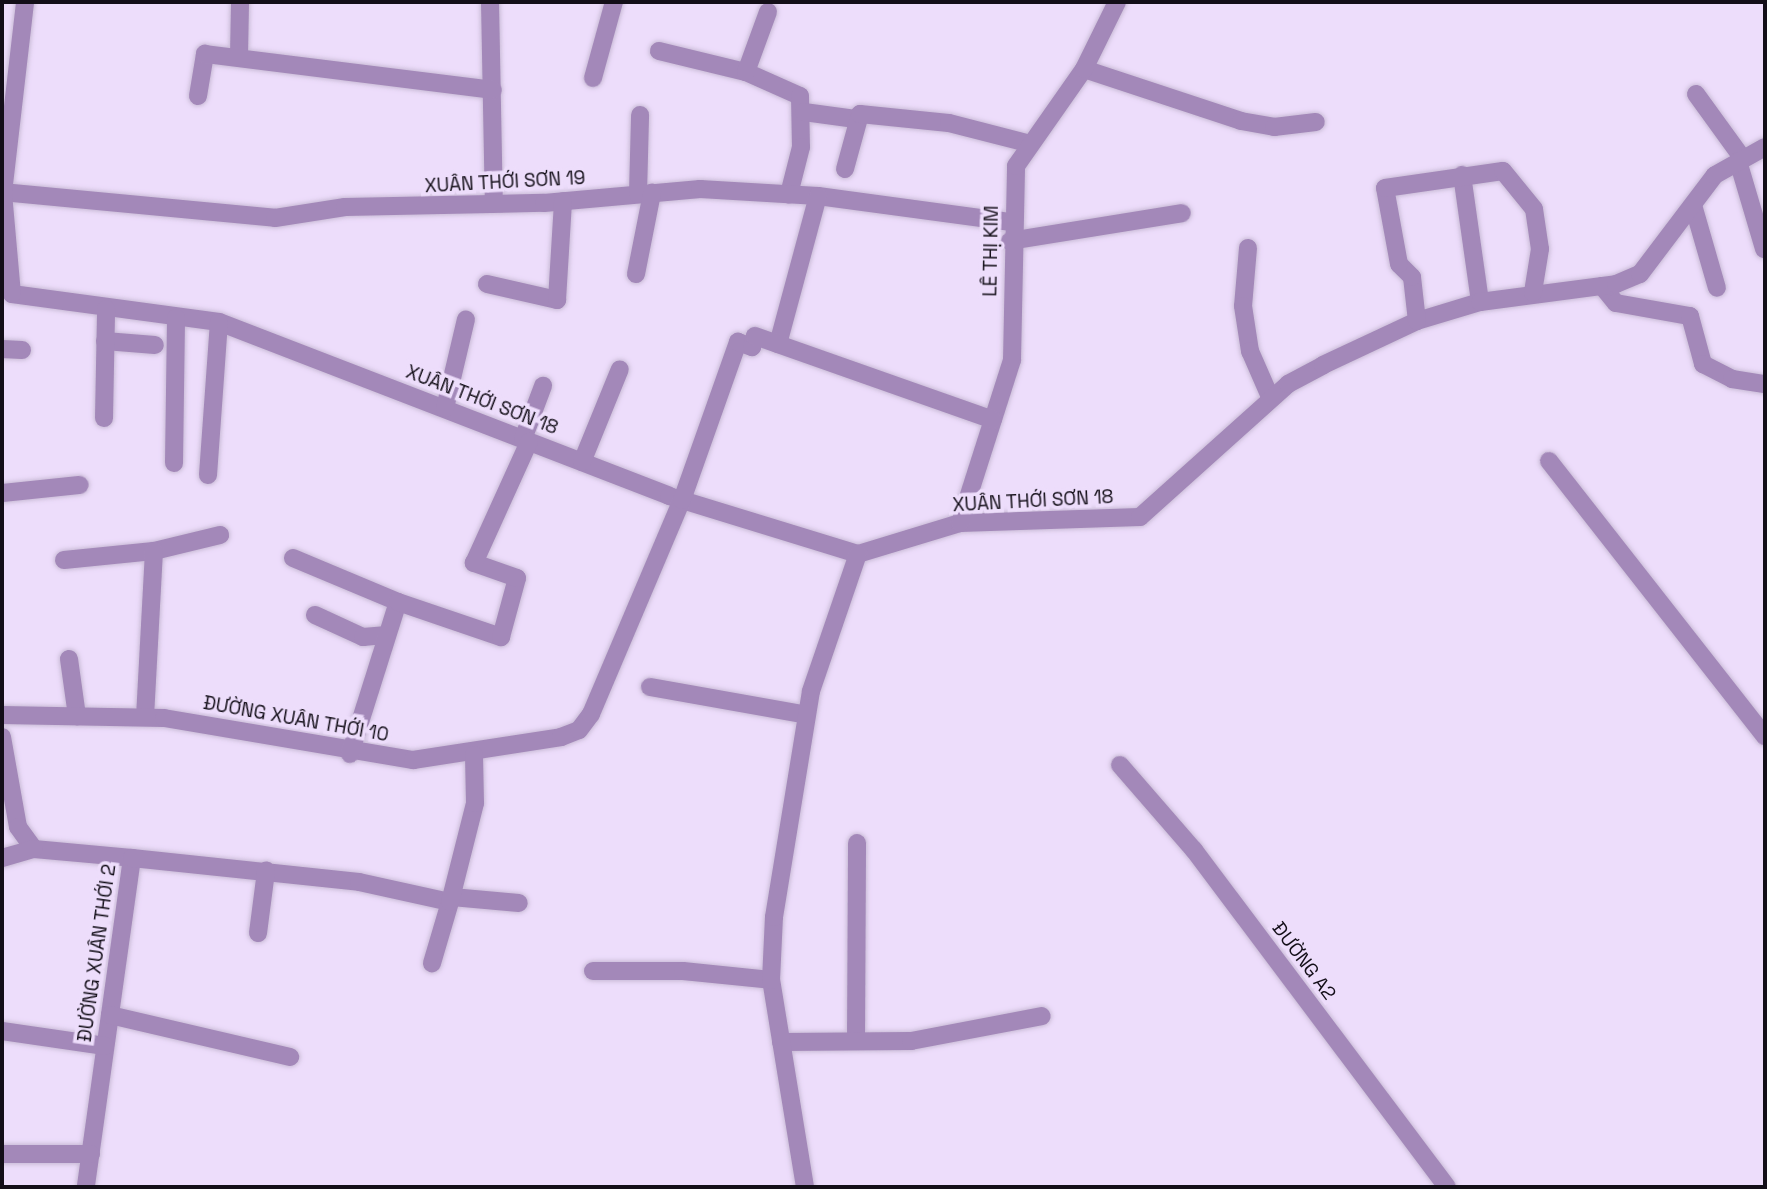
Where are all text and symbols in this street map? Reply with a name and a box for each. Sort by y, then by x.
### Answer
street label: XUÂN THỚI SƠN 19 [424,166,586,198]
street label: LÊ THỊ KIM [979,205,1003,297]
street label: XUÂN THỚI SƠN 18 [402,360,562,440]
street label: XUÂN THỚI SƠN 18 [952,485,1114,517]
street label: ĐƯỜNG XUÂN THỚI 10 [201,691,391,747]
street label: ĐƯỜNG XUÂN THỚI 2 [73,862,121,1044]
street label: ĐƯỜNG A2 [1267,917,1341,1005]

